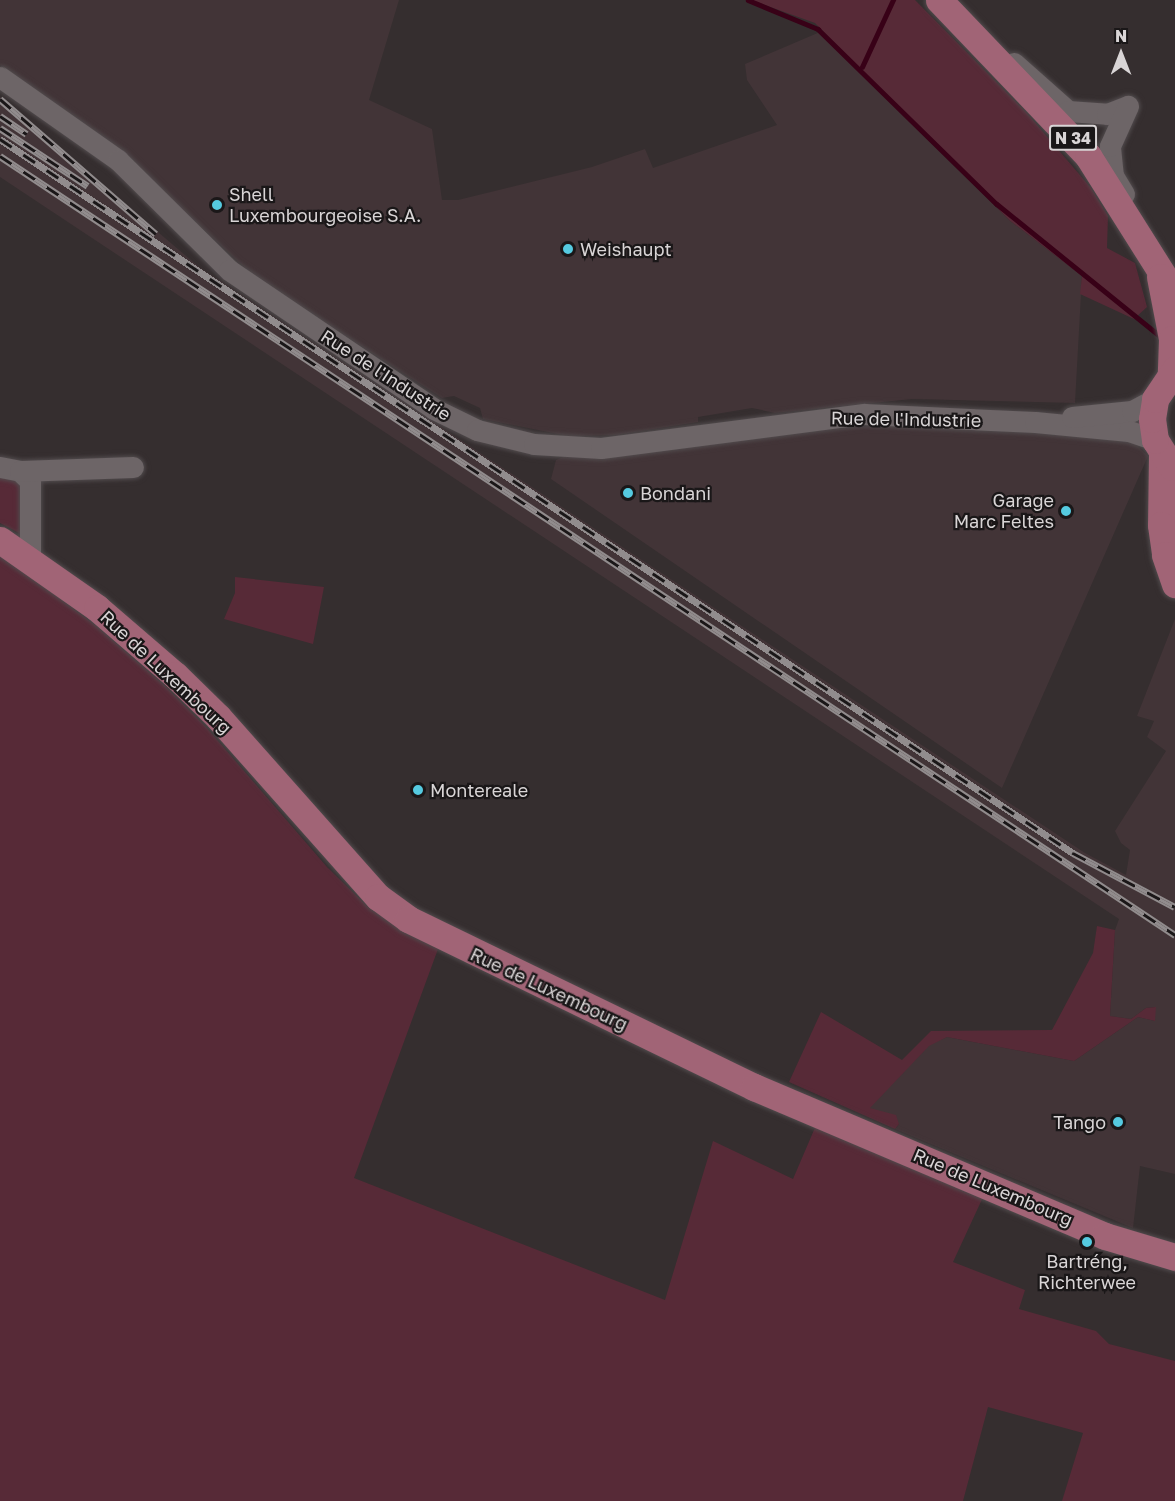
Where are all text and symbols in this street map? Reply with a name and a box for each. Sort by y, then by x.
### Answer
north arrow [1091,24,1151,84]
text: N [1115,26,1127,46]
road number: N 34 [1049,125,1097,151]
place label: Shell Luxembourgeoise S.A. [229,184,421,226]
marker: Shell Luxembourgeoise S.A. [210,198,224,212]
place label: Weishaupt [580,238,672,260]
marker: Weishaupt [561,242,575,256]
street label: Rue de l'Industrie [317,325,455,425]
street label: Rue de l'Industrie [831,407,981,431]
place label: Bondani [640,482,711,504]
marker: Bondani [621,486,635,500]
place label: Garage Marc Feltes [954,490,1054,532]
marker: Garage Marc Feltes [1059,504,1073,518]
street label: Rue de Luxembourg [96,606,236,738]
place label: Montereale [430,779,528,801]
marker: Montereale [411,783,425,797]
street label: Rue de Luxembourg [467,943,631,1035]
place label: Tango [1053,1111,1106,1133]
marker: Tango [1111,1115,1125,1129]
street label: Rue de Luxembourg [910,1144,1076,1230]
marker: Bartréng, Richterwee [1080,1235,1094,1249]
place label: Bartréng, Richterwee [1038,1251,1136,1294]

